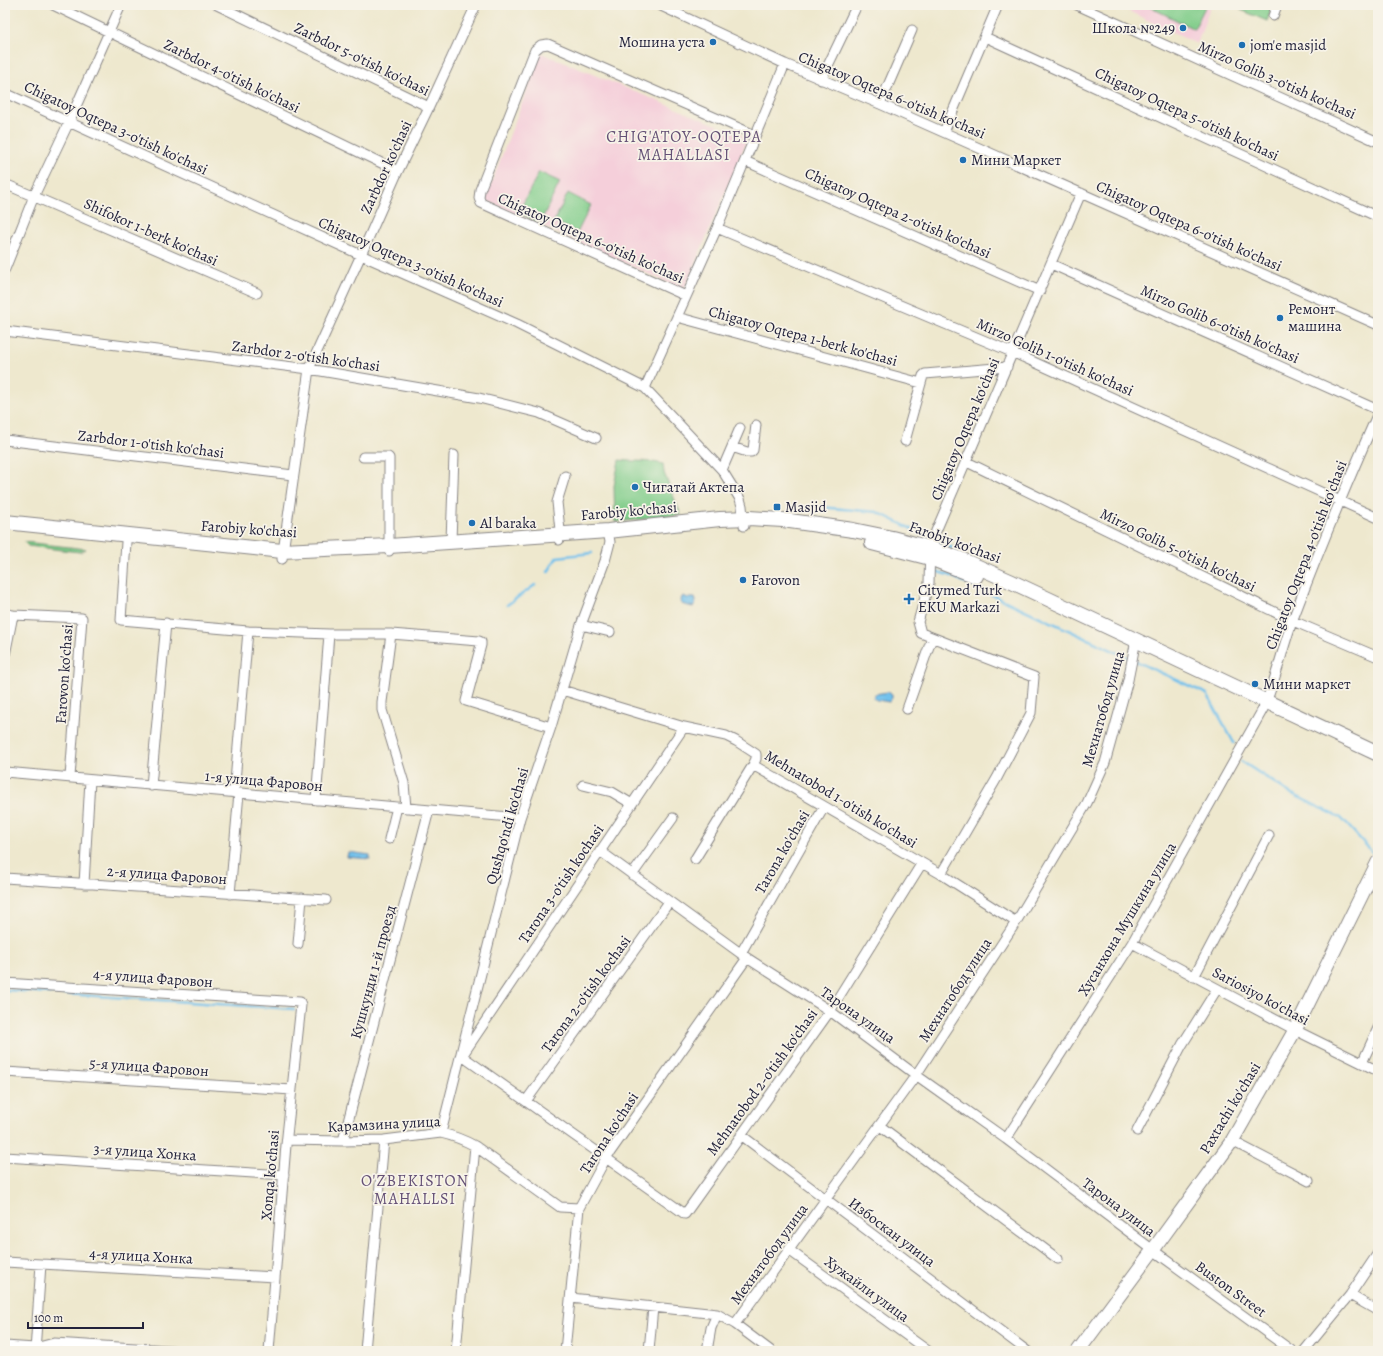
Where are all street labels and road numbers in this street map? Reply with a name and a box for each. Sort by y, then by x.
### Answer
street label: Zarbdor 5-o'tish ko'chasi [291,17,433,101]
street label: Zarbdor 4-o'tish ko'chasi [161,34,303,118]
street label: Mirzo Golib 3-o'tish ko'chasi [1195,36,1359,124]
street label: Chigatoy Oqtepa 6-o'tish ko'chasi [795,46,989,144]
street label: Chigatoy Oqtepa 5-o'tish ko'chasi [1092,62,1282,166]
street label: Chigatoy Oqtepa 3-o'tish ko'chasi [21,77,211,179]
street label: Zarbdor ko'chasi [356,117,416,217]
street label: Chigatoy Oqtepa 2-o'tish ko'chasi [802,163,994,263]
street label: Chigatoy Oqtepa 6-o'tish ko'chasi [1093,176,1285,276]
street label: Chigatoy Oqtepa 6-o'tish ko'chasi [495,188,687,288]
street label: Shifokor 1-berk ko'chasi [81,193,221,271]
street label: Chigatoy Oqtepa 3-o'tish ko'chasi [315,212,507,312]
street label: Mirzo Golib 6-o'tish ko'chasi [1138,280,1302,368]
street label: Chigatoy Oqtepa 1-berk ko'chasi [706,301,900,371]
street label: Mirzo Golib 1-o'tish ko'chasi [973,313,1137,401]
street label: Zarbdor 2-o'tish ko'chasi [231,336,381,376]
street label: Chigatoy Oqtepa ko'chasi [926,354,1004,504]
street label: Zarbdor 1-o'tish ko'chasi [77,425,225,463]
street label: Chigatoy Oqtepa 4-o'tish ko'chasi [1261,457,1351,653]
street label: Farobiy ko'chasi [580,497,678,525]
street label: Mirzo Golib 5-o'tish ko'chasi [1097,504,1259,596]
street label: Farobiy ko'chasi [200,516,298,542]
street label: Farobiy ko'chasi [906,516,1004,568]
street label: Farovon ko'chasi [51,623,77,725]
street label: Мехнатобод улица [1077,648,1129,770]
street label: Mehnatobod 1-o'tish ko'chasi [761,745,921,853]
street label: Qushqo'ndi ko'chasi [481,765,533,887]
street label: 1-я улица Фаровон [204,766,324,796]
street label: Tarona ko'chasi [750,806,814,898]
street label: Tarona 3-o'tish kochasi [514,821,608,947]
street label: Хусанхона Мушкина улица [1073,838,1181,1000]
street label: 2-я улица Фаровон [106,861,228,889]
street label: Кушкунди 1-й проезд [346,903,400,1041]
street label: Tarona 2-o'tish kochasi [537,931,635,1057]
street label: Мехнатобод улица [914,934,996,1046]
street label: Sariosiyo ko'chasi [1209,962,1313,1030]
street label: 4-я улица Фаровон [92,964,214,992]
street label: Тарона улица [817,982,899,1048]
street label: Mehnatobod 2-o'tish ko'chasi [702,1004,822,1160]
street label: 5-я улица Фаровон [89,1053,210,1081]
street label: Paxtachi ko'chasi [1195,1058,1265,1158]
street label: Tarona ko'chasi [575,1088,643,1178]
street label: Карамзина улица [327,1111,441,1137]
street label: Xonqa ko'chasi [256,1129,284,1221]
street label: 3-я улица Хонка [93,1138,197,1166]
street label: Тарона улица [1078,1173,1160,1241]
street label: Избоскан улица [844,1193,940,1271]
street label: Мехнатобод улица [726,1199,812,1309]
street label: 4-я улица Хонка [89,1243,193,1269]
street label: Хужайли улица [821,1251,914,1327]
street label: Buston Street [1191,1256,1271,1322]

